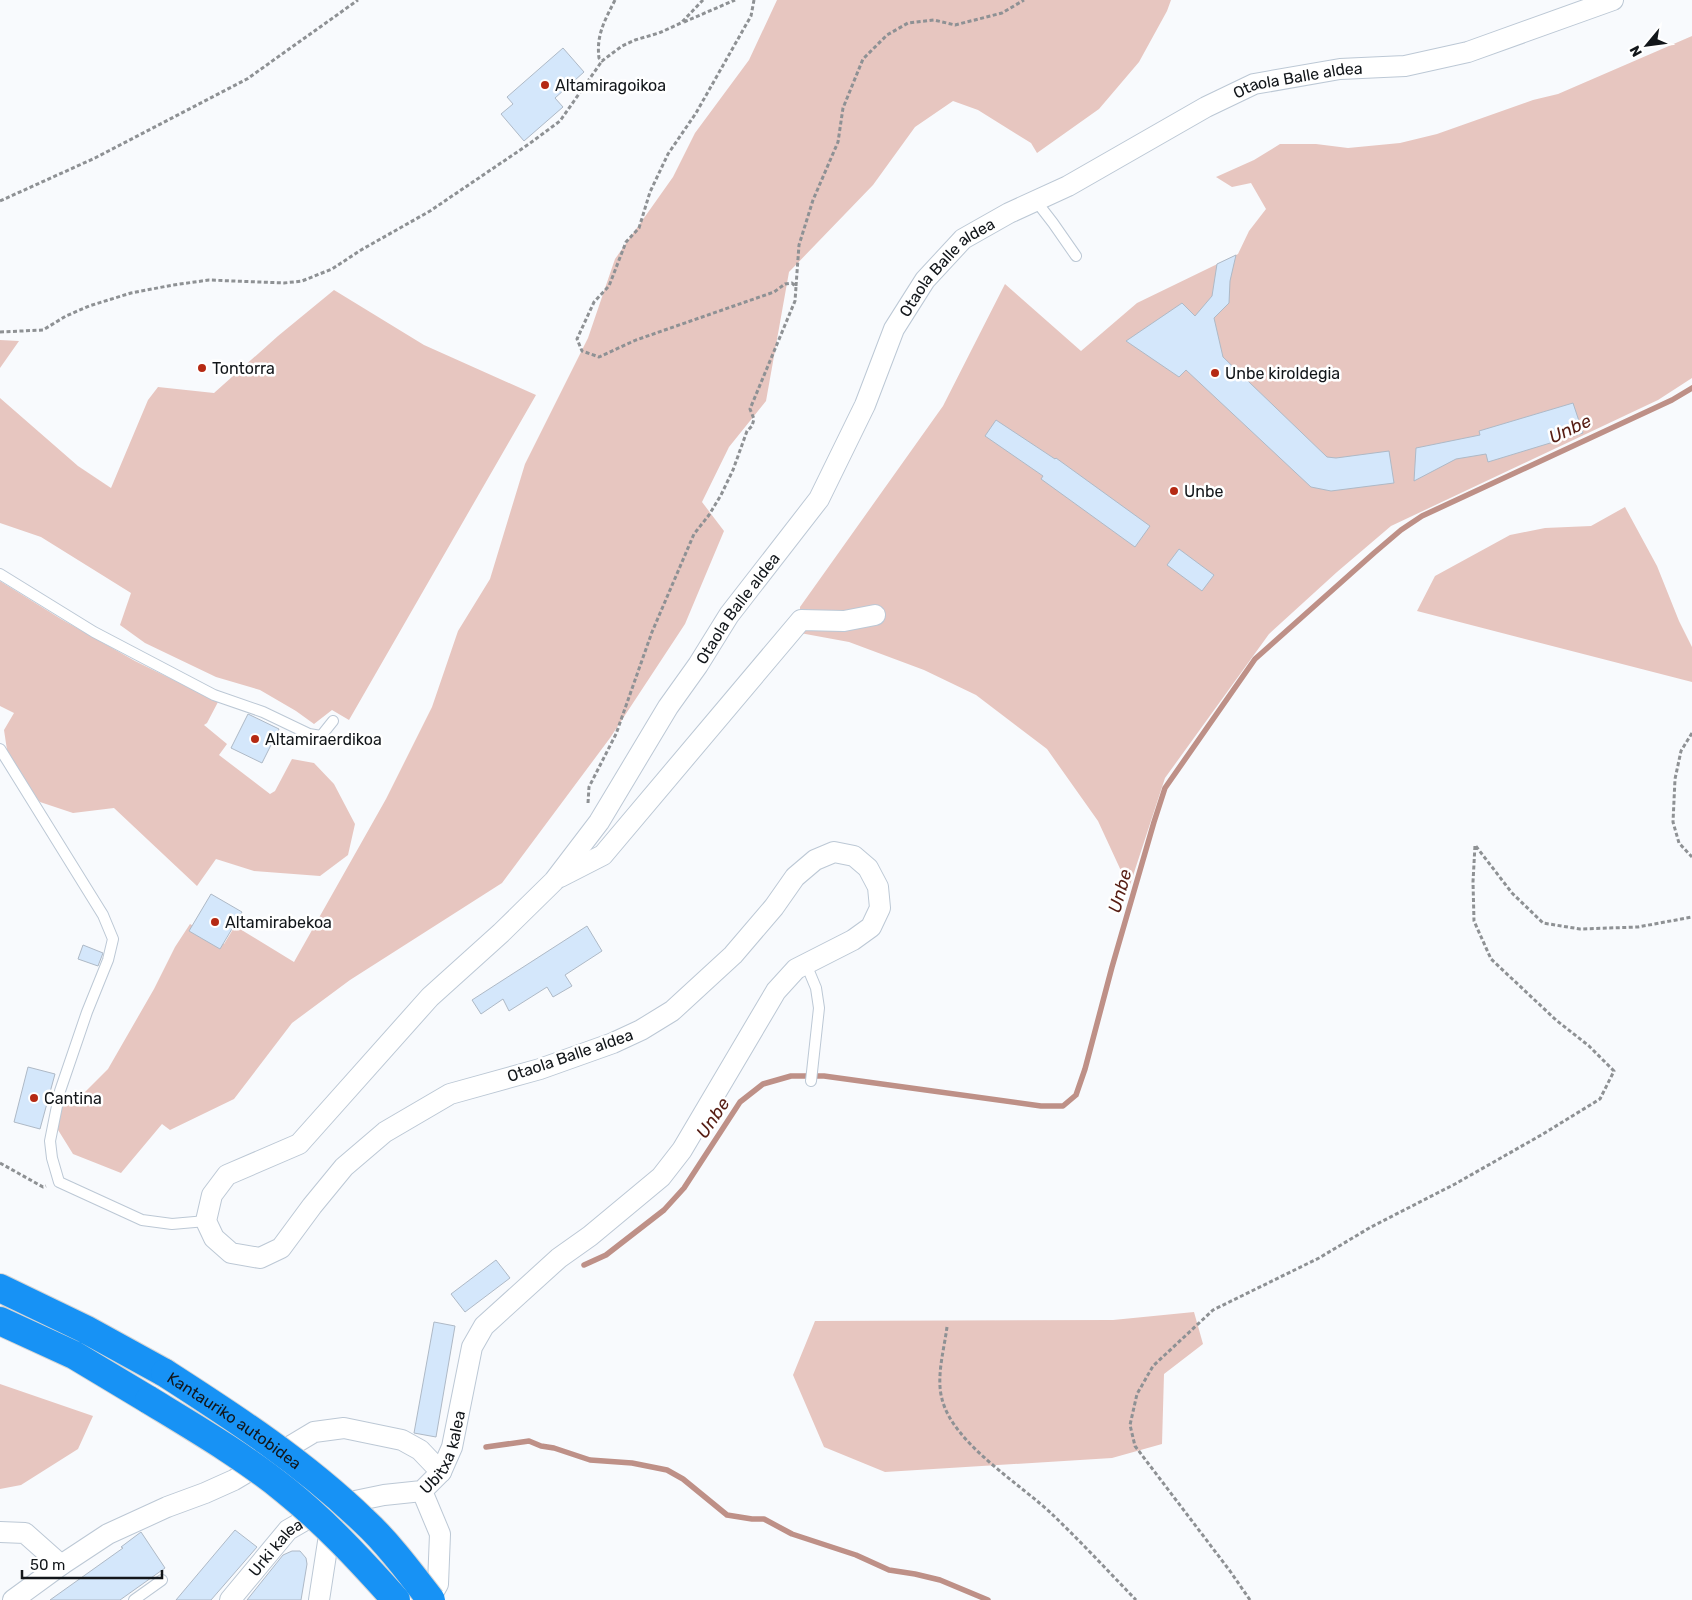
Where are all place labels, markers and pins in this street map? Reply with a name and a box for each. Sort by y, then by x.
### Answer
place label: Altamiragoikoa [555,76,666,95]
marker: Altamiragoikoa [539,79,551,91]
place label: Tontorra [212,359,275,378]
marker: Tontorra [196,362,208,374]
place label: Unbe kiroldegia [1225,364,1340,383]
marker: Unbe kiroldegia [1209,367,1221,379]
place label: Unbe [1184,482,1223,501]
marker: Unbe [1168,485,1180,497]
place label: Altamiraerdikoa [265,730,382,749]
marker: Altamiraerdikoa [249,733,261,745]
place label: Altamirabekoa [225,913,332,932]
marker: Altamirabekoa [209,916,221,928]
place label: Cantina [44,1089,102,1108]
marker: Cantina [28,1092,40,1104]

